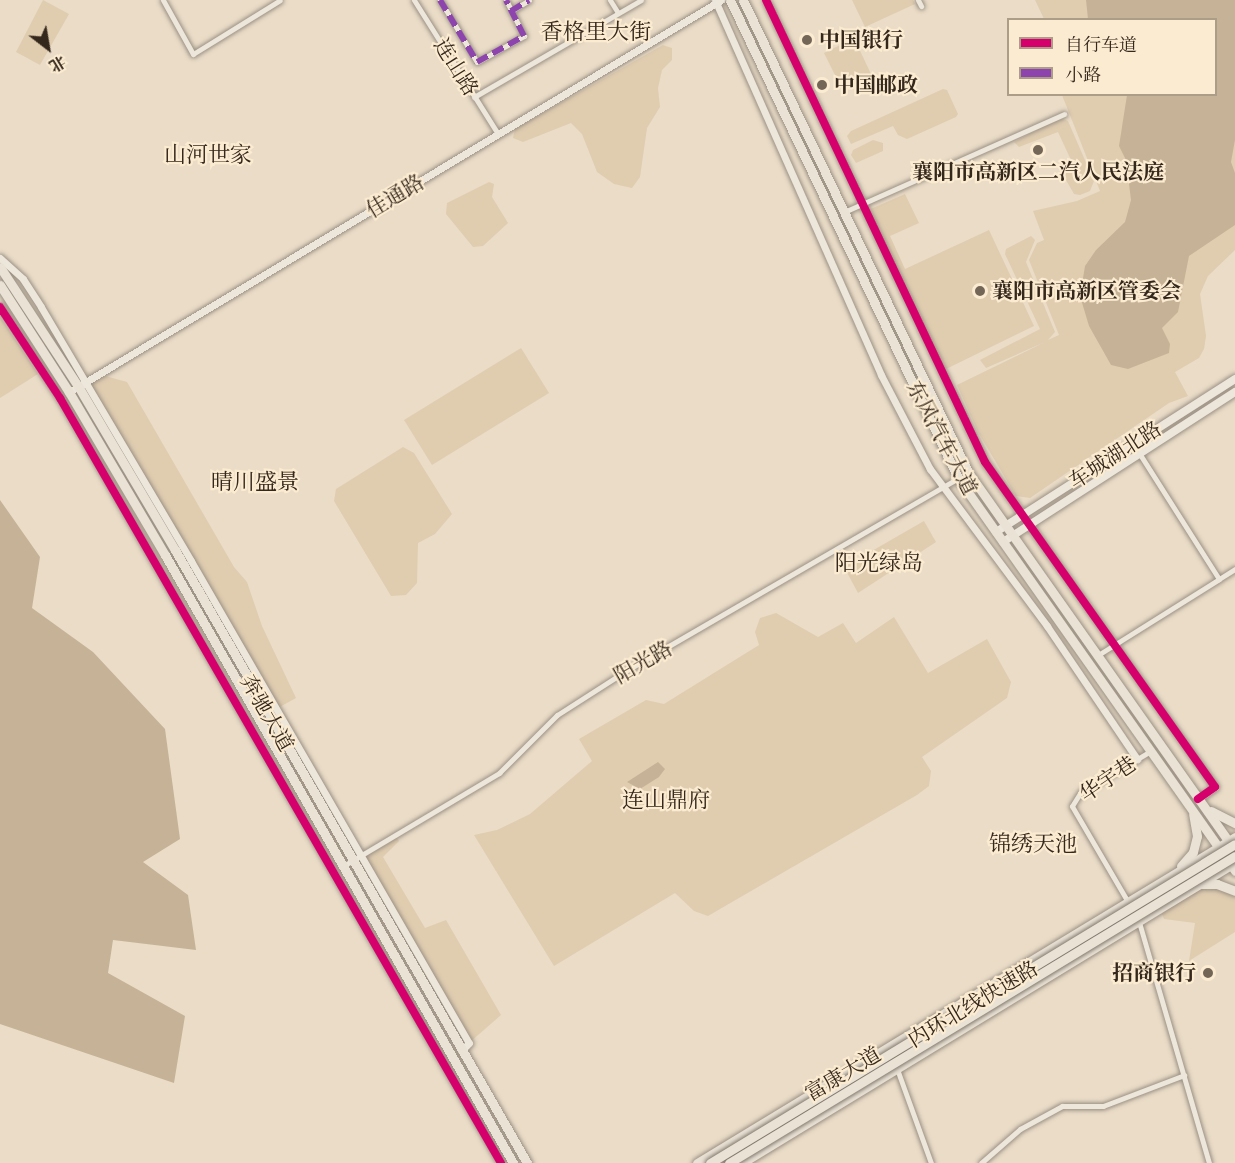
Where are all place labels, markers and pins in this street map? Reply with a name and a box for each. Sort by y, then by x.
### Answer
place label: 中国银行 [819,27,903,53]
marker: 中国银行 [800,33,814,47]
place label: 中国邮政 [834,72,918,98]
marker: 中国邮政 [815,78,829,92]
marker: 襄阳市高新区二汽人民法庭 [1031,143,1045,157]
place label: 襄阳市高新区二汽人民法庭 [912,159,1164,185]
place label: 襄阳市高新区管委会 [992,278,1181,304]
marker: 襄阳市高新区管委会 [973,284,987,298]
place label: 招商银行 [1112,960,1196,986]
marker: 招商银行 [1201,966,1215,980]

